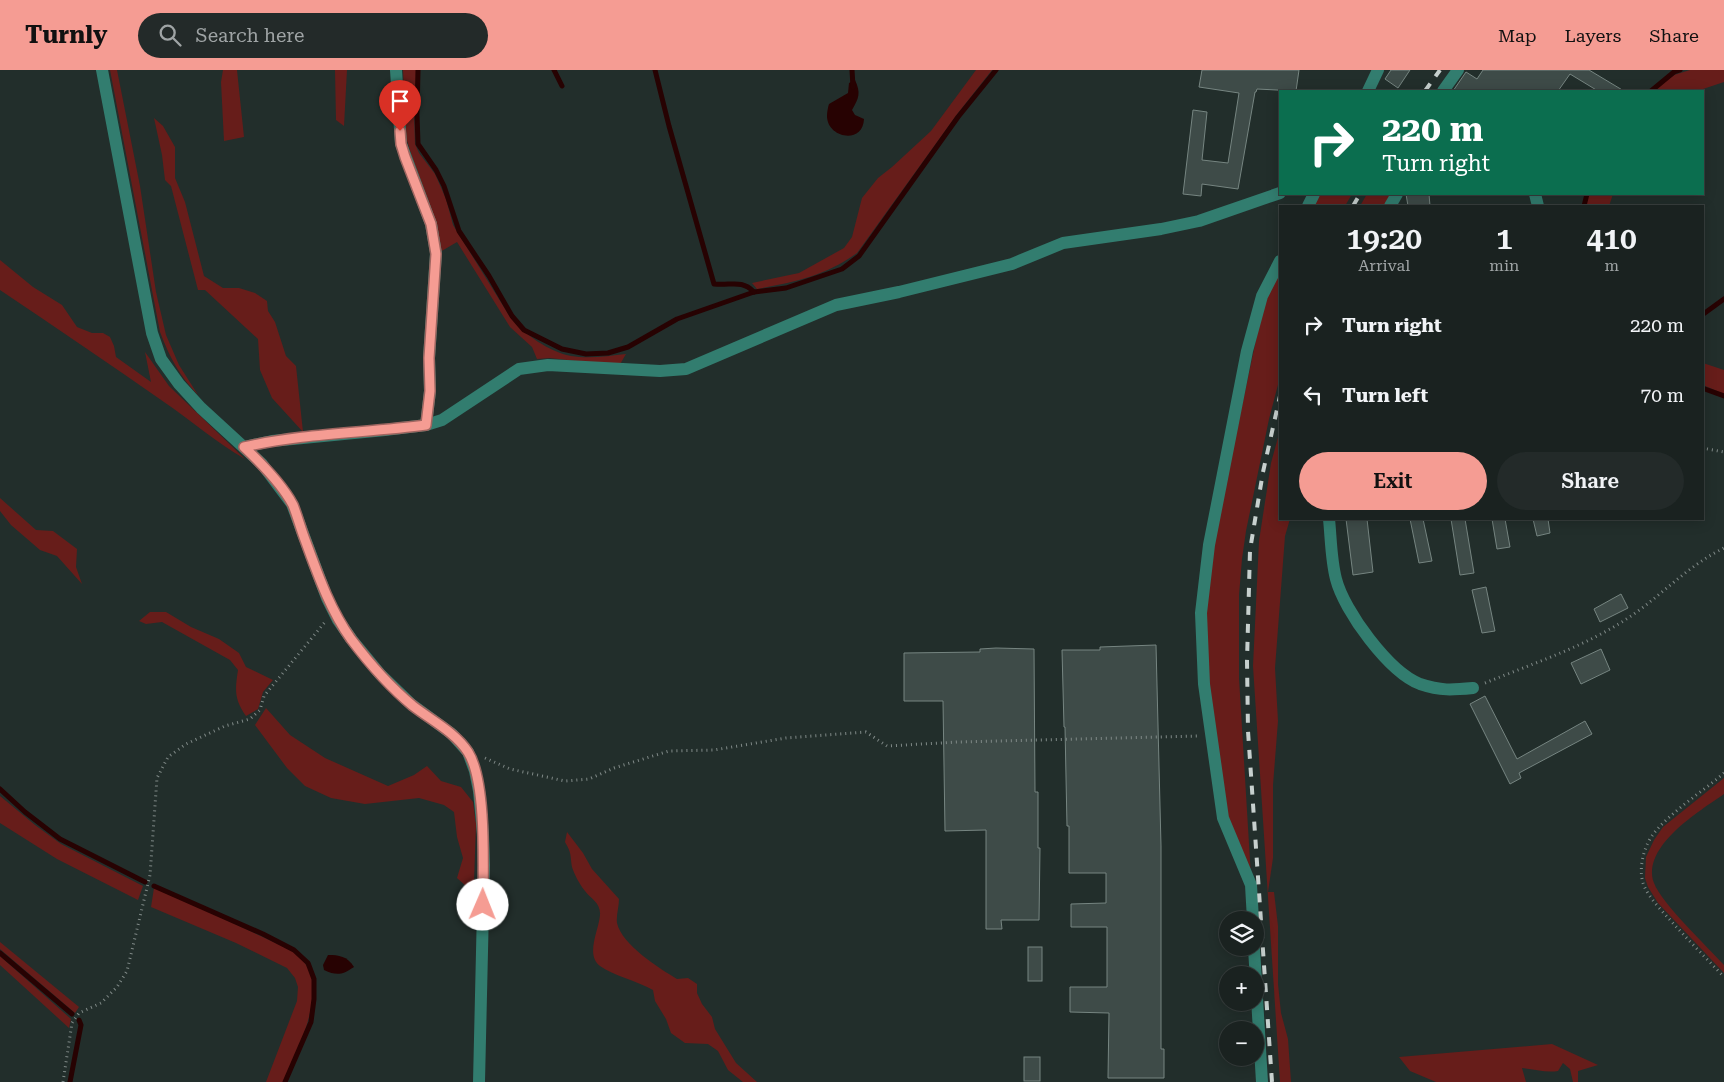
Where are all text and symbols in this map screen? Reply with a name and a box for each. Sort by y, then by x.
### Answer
search box [138,13,488,58]
text: Turnly [25,21,108,49]
icon: search [156,21,184,49]
text: Search here [196,24,304,47]
text: Map [1498,25,1537,46]
text: Layers [1565,25,1621,46]
text: Share [1649,25,1699,46]
pin [379,80,421,131]
icon: arrive [386,87,414,115]
text: 220 m [1382,109,1483,150]
icon: right [1299,110,1364,175]
text: Turn right [1382,151,1490,176]
text: 19:20 [1346,221,1422,256]
text: 1 [1496,221,1513,256]
text: 410 [1586,221,1637,256]
text: Arrival [1358,256,1410,275]
text: min [1489,256,1519,275]
text: m [1604,256,1619,275]
icon: right [1299,311,1327,339]
text: Turn right [1342,314,1442,337]
text: 220 m [1630,314,1684,337]
icon: left [1299,381,1327,409]
text: Turn left [1342,384,1428,407]
text: 70 m [1641,384,1684,407]
button: Exit [1299,452,1487,510]
button: Share [1497,452,1684,510]
position arrow [456,878,508,930]
map controls [1219,911,1264,1066]
button: layers [1219,911,1264,956]
button: + [1219,966,1264,1011]
button: − [1219,1021,1264,1066]

